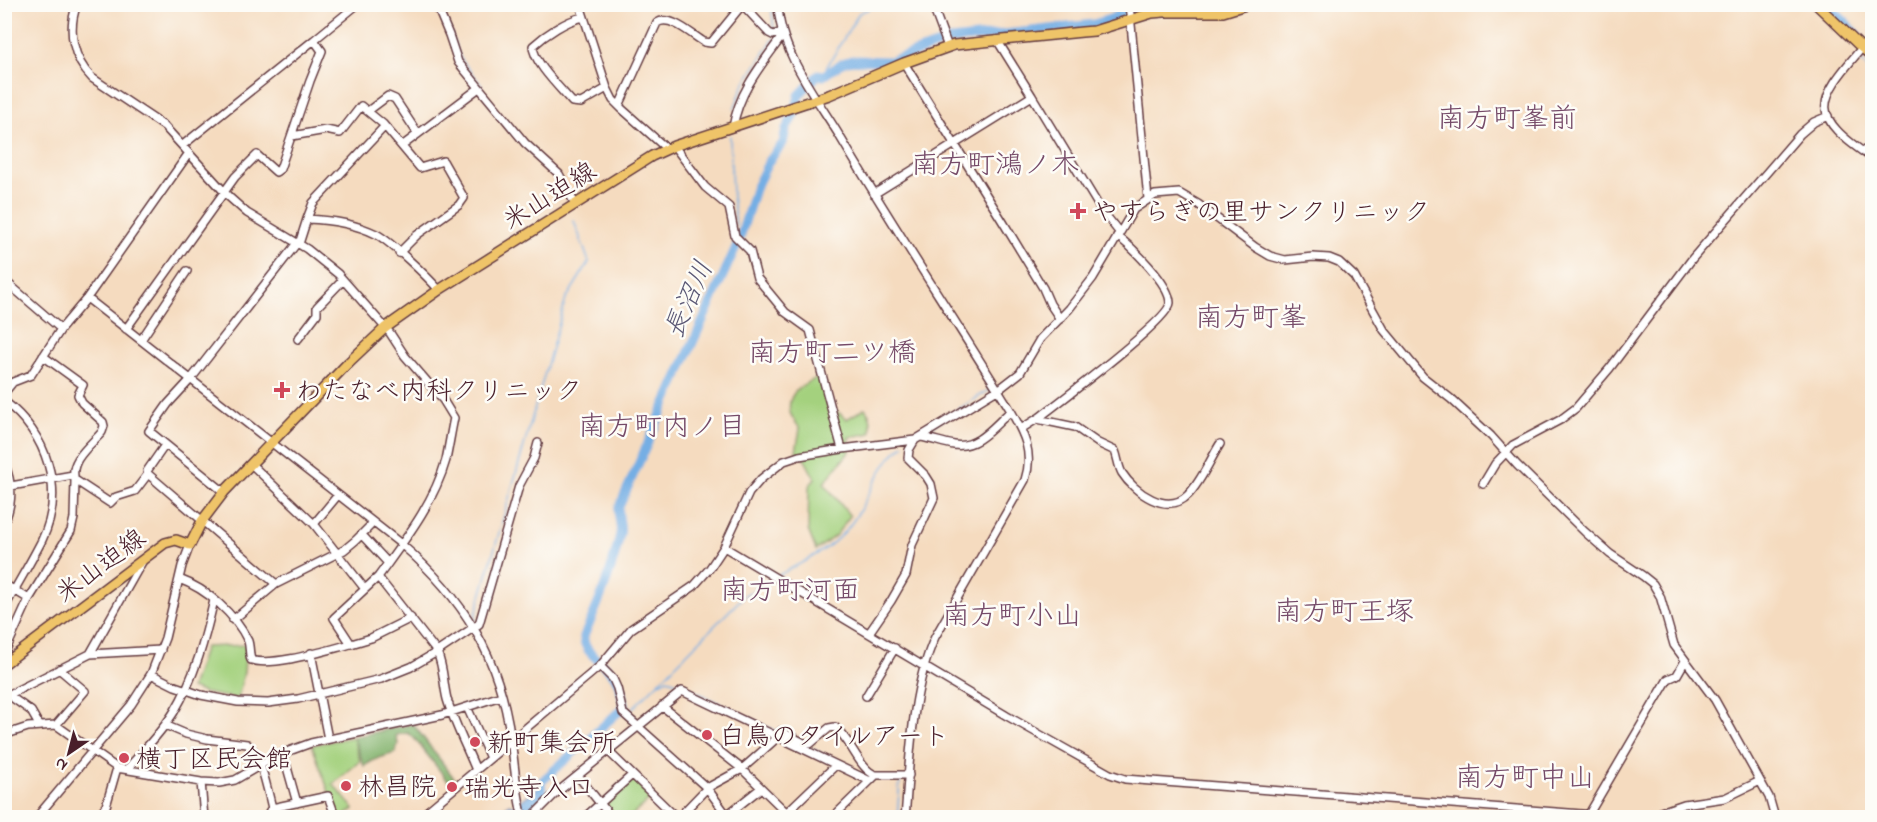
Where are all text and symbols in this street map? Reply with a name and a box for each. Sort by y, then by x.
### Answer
district label: 南方町峯前 [1437,100,1577,141]
district label: 南方町鴻ノ木 [911,146,1079,187]
street label: 米山迫線 [496,154,605,241]
place label: やすらぎの里サンクリニック [1092,195,1430,233]
marker: やすらぎの里サンクリニック [1069,202,1087,220]
water label: 長沼川 [656,255,725,345]
district label: 南方町峯 [1195,299,1307,340]
district label: 南方町二ツ橋 [748,334,916,375]
place label: わたなべ内科クリニック [296,374,582,412]
marker: わたなべ内科クリニック [273,381,291,399]
district label: 南方町内ノ目 [578,408,746,449]
street label: 米山迫線 [49,521,155,614]
district label: 南方町河面 [720,572,860,613]
district label: 南方町王塚 [1274,593,1414,634]
district label: 南方町小山 [942,597,1082,638]
place label: 白鳥のタイルアート [719,719,949,757]
north arrow [39,723,99,783]
place label: 新町集会所 [487,726,617,764]
marker: 白鳥のタイルアート [700,728,714,742]
marker: 新町集会所 [468,735,482,749]
place label: 横丁区民会館 [136,742,292,780]
text: N [50,751,73,777]
marker: 横丁区民会館 [117,751,131,765]
district label: 南方町中山 [1455,759,1595,800]
place label: 林昌院 [358,770,436,808]
place label: 瑞光寺入口 [464,771,594,809]
marker: 林昌院 [339,779,353,793]
marker: 瑞光寺入口 [445,780,459,794]

